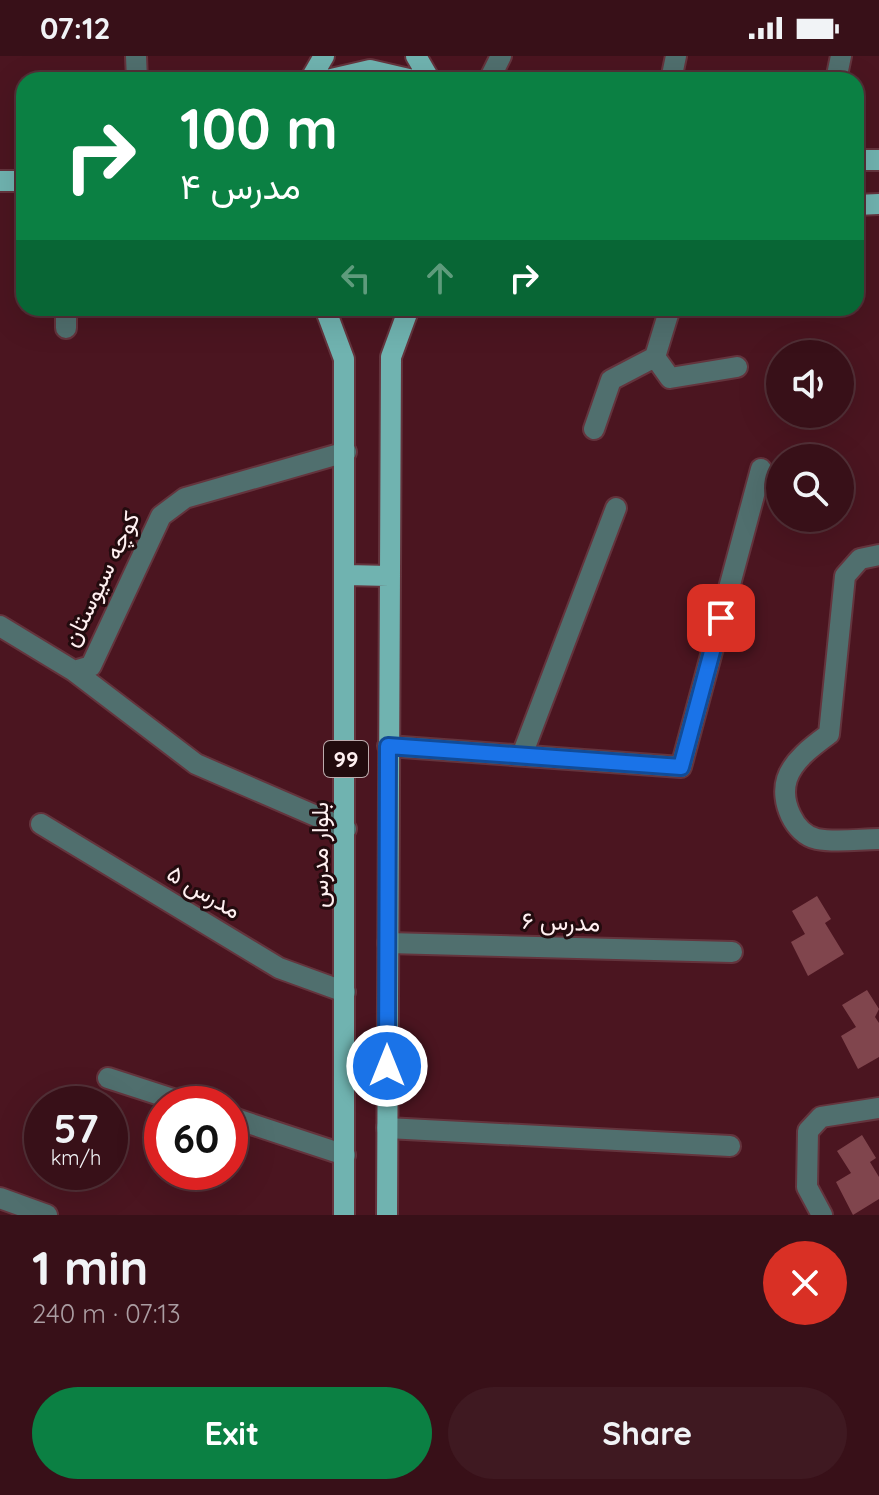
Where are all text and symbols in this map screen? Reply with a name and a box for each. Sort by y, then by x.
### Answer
text: 07:12 [40,9,111,47]
text: 100 m [180,93,338,163]
icon: right [48,104,152,208]
text: مدرس ۴ [180,163,301,208]
icon: left [334,256,378,300]
icon: ahead [418,256,462,300]
icon: right [502,256,546,300]
map controls [766,340,854,532]
button: sound [766,340,854,428]
button: search [766,444,854,532]
street label: کوچه سیوستان [54,506,148,652]
pin [687,584,755,652]
icon: arrive [699,596,743,640]
road number: 99 [324,741,368,777]
street label: بلوار مدرس [304,802,335,908]
street label: مدرس ۵ [162,857,247,926]
street label: مدرس ۶ [521,905,601,938]
position arrow [345,1024,429,1108]
speed limit sign: 60 [144,1086,248,1190]
text: 57 [54,1103,99,1153]
text: km/h [51,1145,101,1170]
text: 1 min [32,1237,148,1297]
button: close [763,1241,847,1325]
text: 240 m · 07:13 [32,1297,181,1330]
button: Exit [32,1387,432,1479]
button: Share [448,1387,847,1479]

